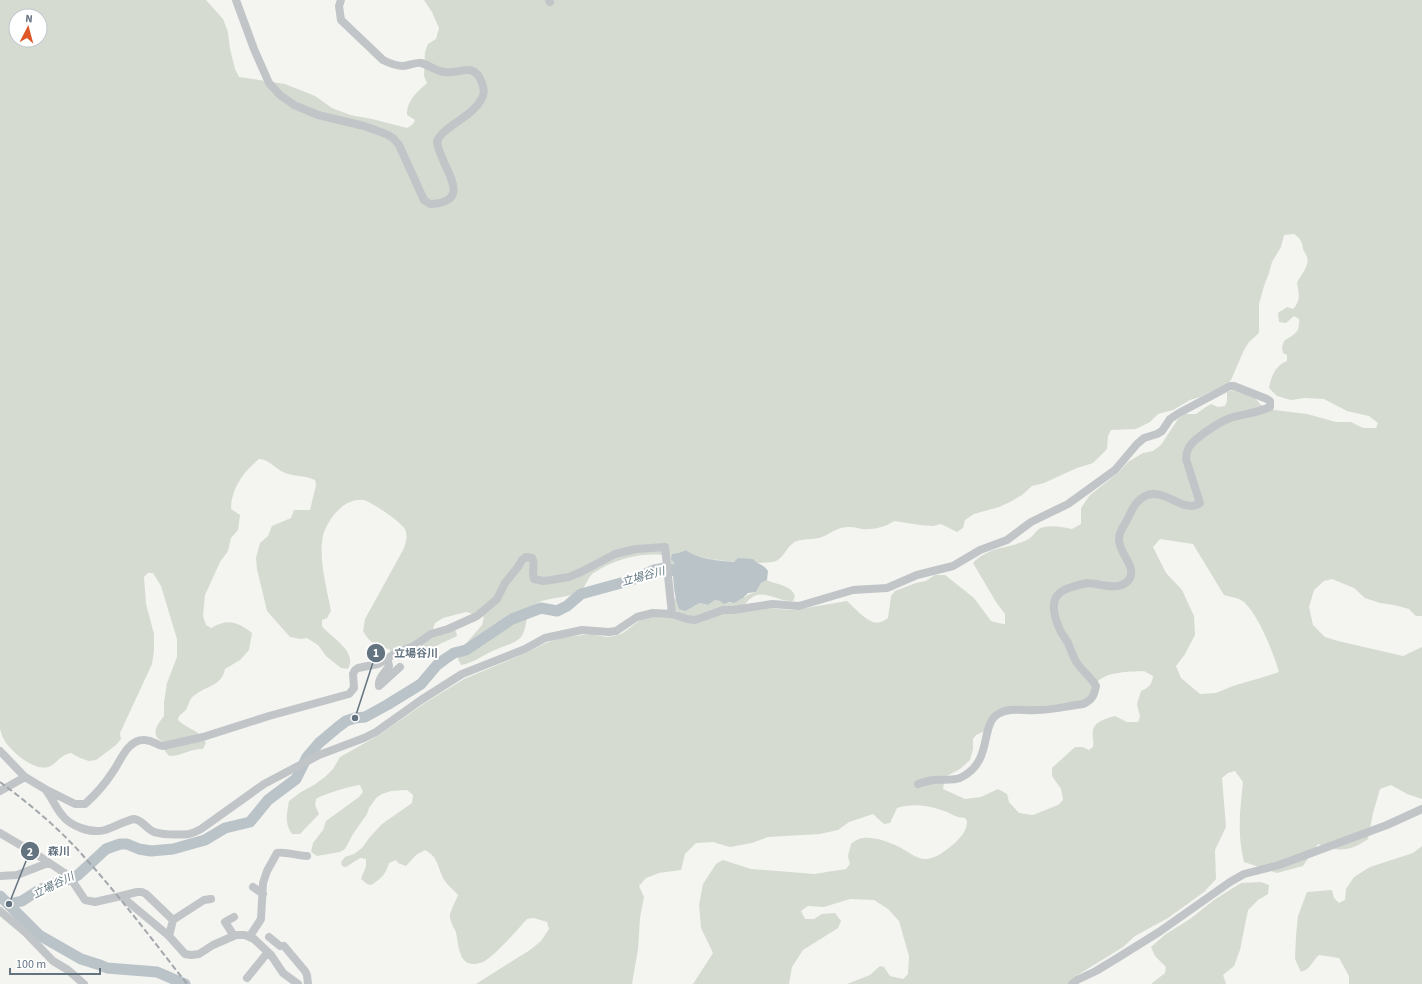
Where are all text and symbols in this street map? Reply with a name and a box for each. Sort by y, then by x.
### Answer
north arrow [8,8,48,48]
text: N [25,11,33,26]
water label: 立場谷川 [620,563,667,589]
callout: 立場谷川 [366,641,446,664]
text: 1 [373,645,379,662]
text: 立場谷川 [394,646,438,661]
callout: 森川 [20,840,78,863]
text: 2 [27,844,33,861]
text: 森川 [48,844,70,859]
water label: 立場谷川 [30,869,77,902]
scale bar [10,950,100,976]
text: 100 m [16,956,46,973]

